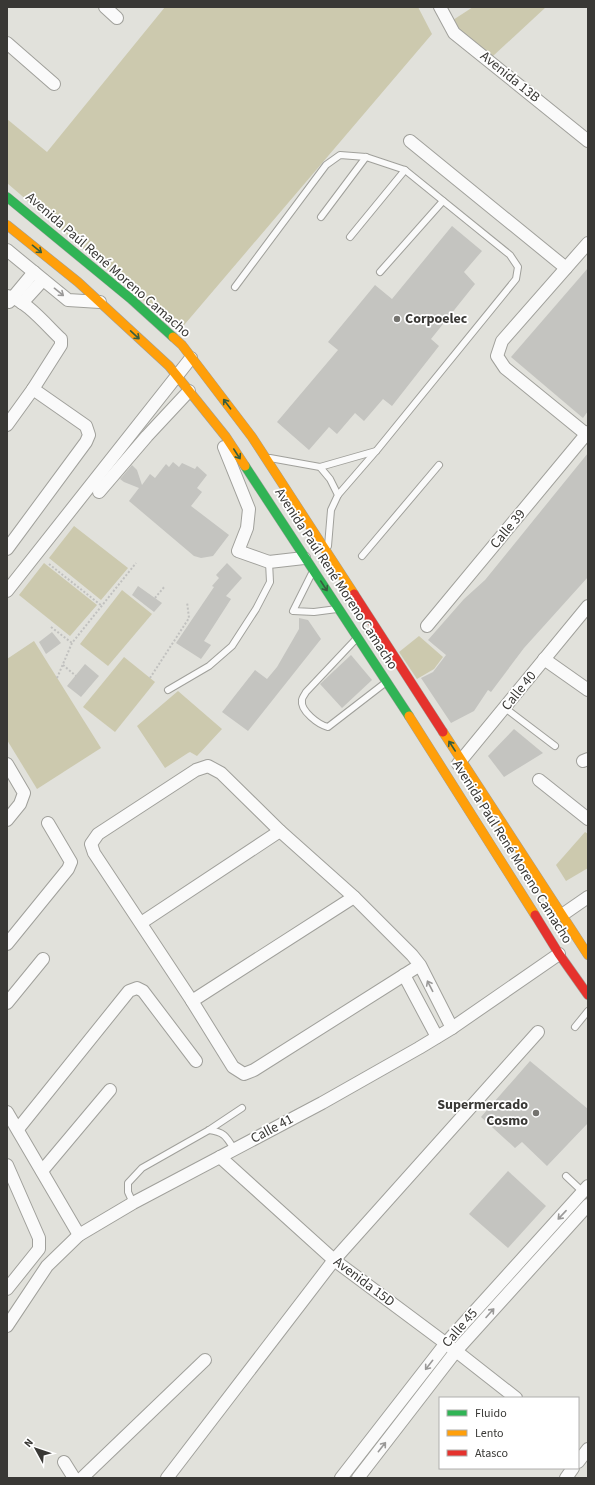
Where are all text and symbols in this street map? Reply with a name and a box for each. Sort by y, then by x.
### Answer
street label: Avenida 13B [476,47,544,107]
street label: Avenida Paúl René Moreno Camacho [21,188,195,342]
one-way arrow [32,245,43,253]
one-way arrow [54,288,65,297]
place label: Corpoelec [405,309,468,329]
marker: Corpoelec [392,314,402,324]
one-way arrow [130,330,140,339]
one-way arrow [222,399,231,410]
one-way arrow [233,448,241,459]
street label: Avenida Paúl René Moreno Camacho [270,484,402,674]
street label: Calle 39 [486,505,530,553]
one-way arrow [320,581,328,592]
street label: Calle 40 [497,667,541,715]
one-way arrow [448,741,456,752]
street label: Avenida Paúl René Moreno Camacho [447,756,577,948]
one-way arrow [426,980,433,992]
place label: Supermercado Cosmo [437,1095,528,1131]
marker: Supermercado Cosmo [531,1108,541,1118]
street label: Calle 41 [247,1109,297,1149]
one-way arrow [557,1210,567,1220]
street label: Avenida 15D [329,1252,399,1312]
street label: Calle 45 [437,1304,483,1352]
one-way arrow [485,1309,494,1319]
one-way arrow [425,1359,433,1370]
legend [439,1397,579,1469]
text: Fluido [475,1405,507,1422]
text: Lento [475,1425,504,1442]
north arrow [16,1429,56,1469]
text: N [21,1435,37,1451]
one-way arrow [377,1442,386,1453]
text: Atasco [475,1445,508,1462]

